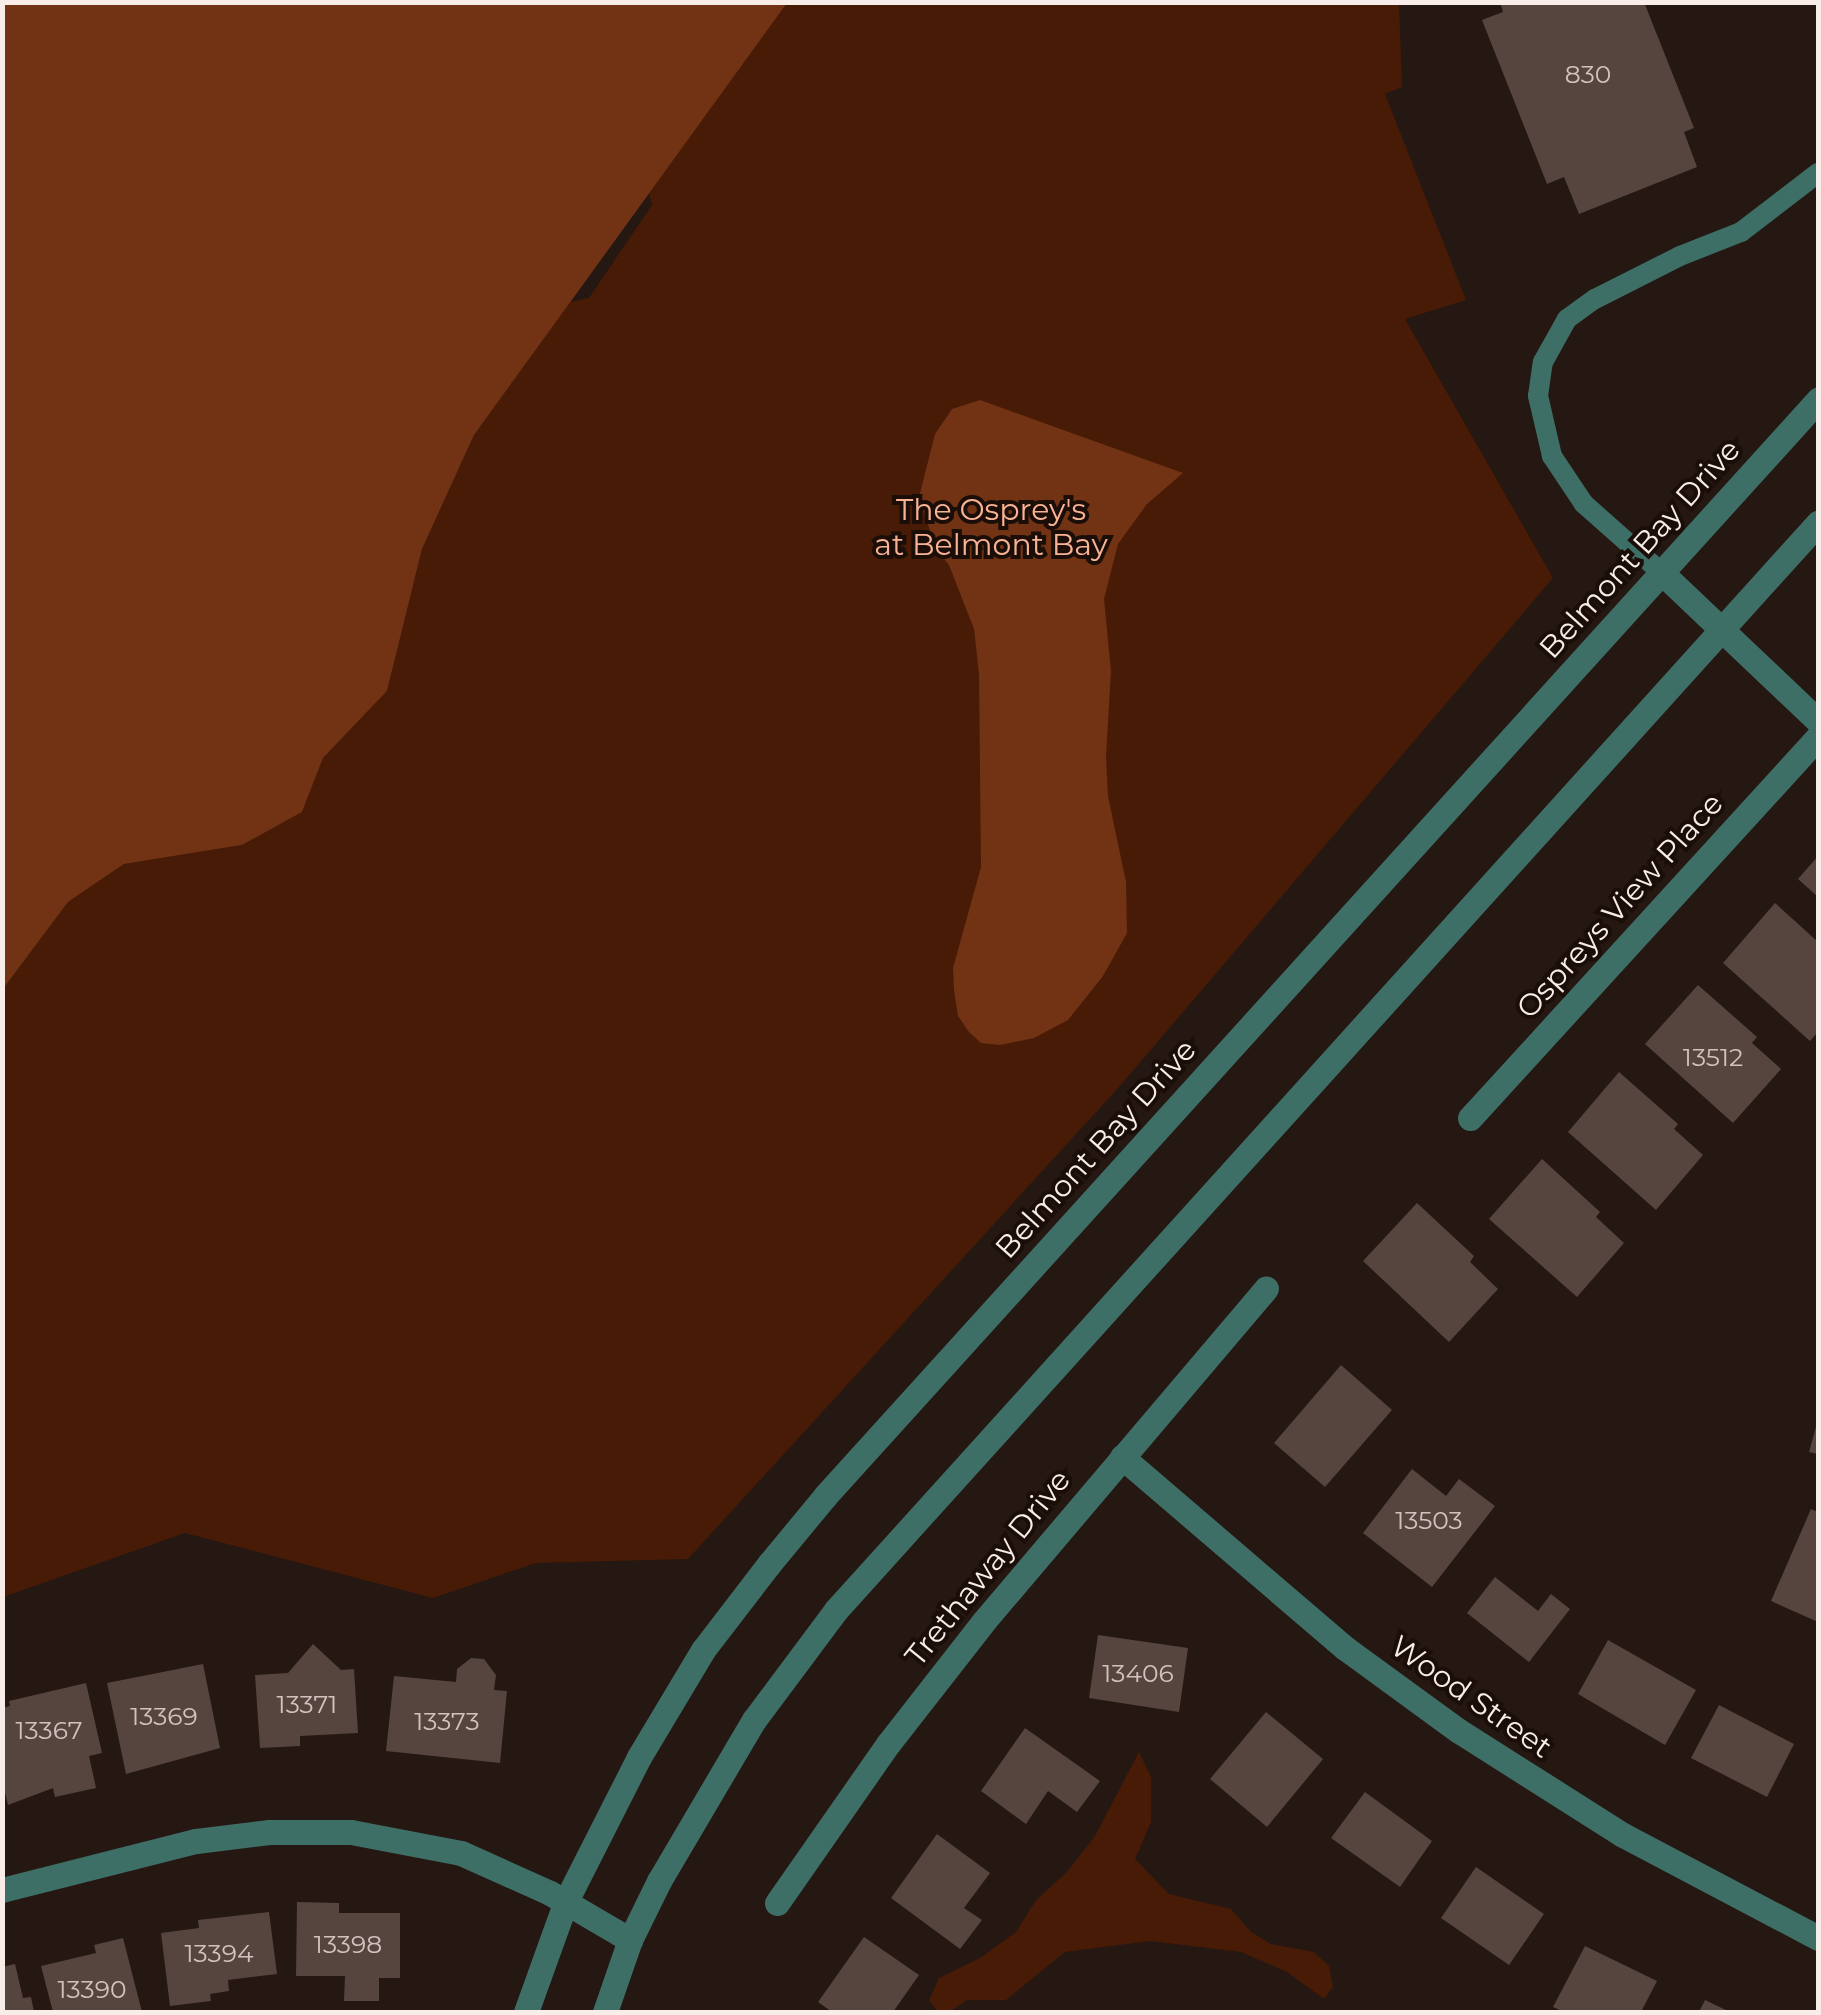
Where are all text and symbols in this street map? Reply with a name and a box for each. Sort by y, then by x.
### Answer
house number: 830 [1565,59,1611,89]
street label: Belmont Bay Drive [1532,432,1748,666]
park label: The Osprey's at Belmont Bay [874,492,1108,562]
street label: Ospreys View Place [1509,786,1731,1026]
street label: Belmont Bay Drive [988,1032,1204,1266]
house number: 13512 [1683,1042,1743,1072]
street label: Trethaway Drive [898,1463,1078,1673]
house number: 13503 [1395,1505,1463,1535]
street label: Wood Street [1384,1628,1558,1766]
house number: 13406 [1102,1658,1174,1688]
house number: 13371 [277,1689,337,1719]
house number: 13369 [130,1701,198,1731]
house number: 13373 [414,1706,480,1736]
house number: 13367 [16,1715,82,1745]
house number: 13398 [314,1929,382,1959]
house number: 13394 [185,1938,253,1968]
house number: 13390 [58,1974,126,2004]

